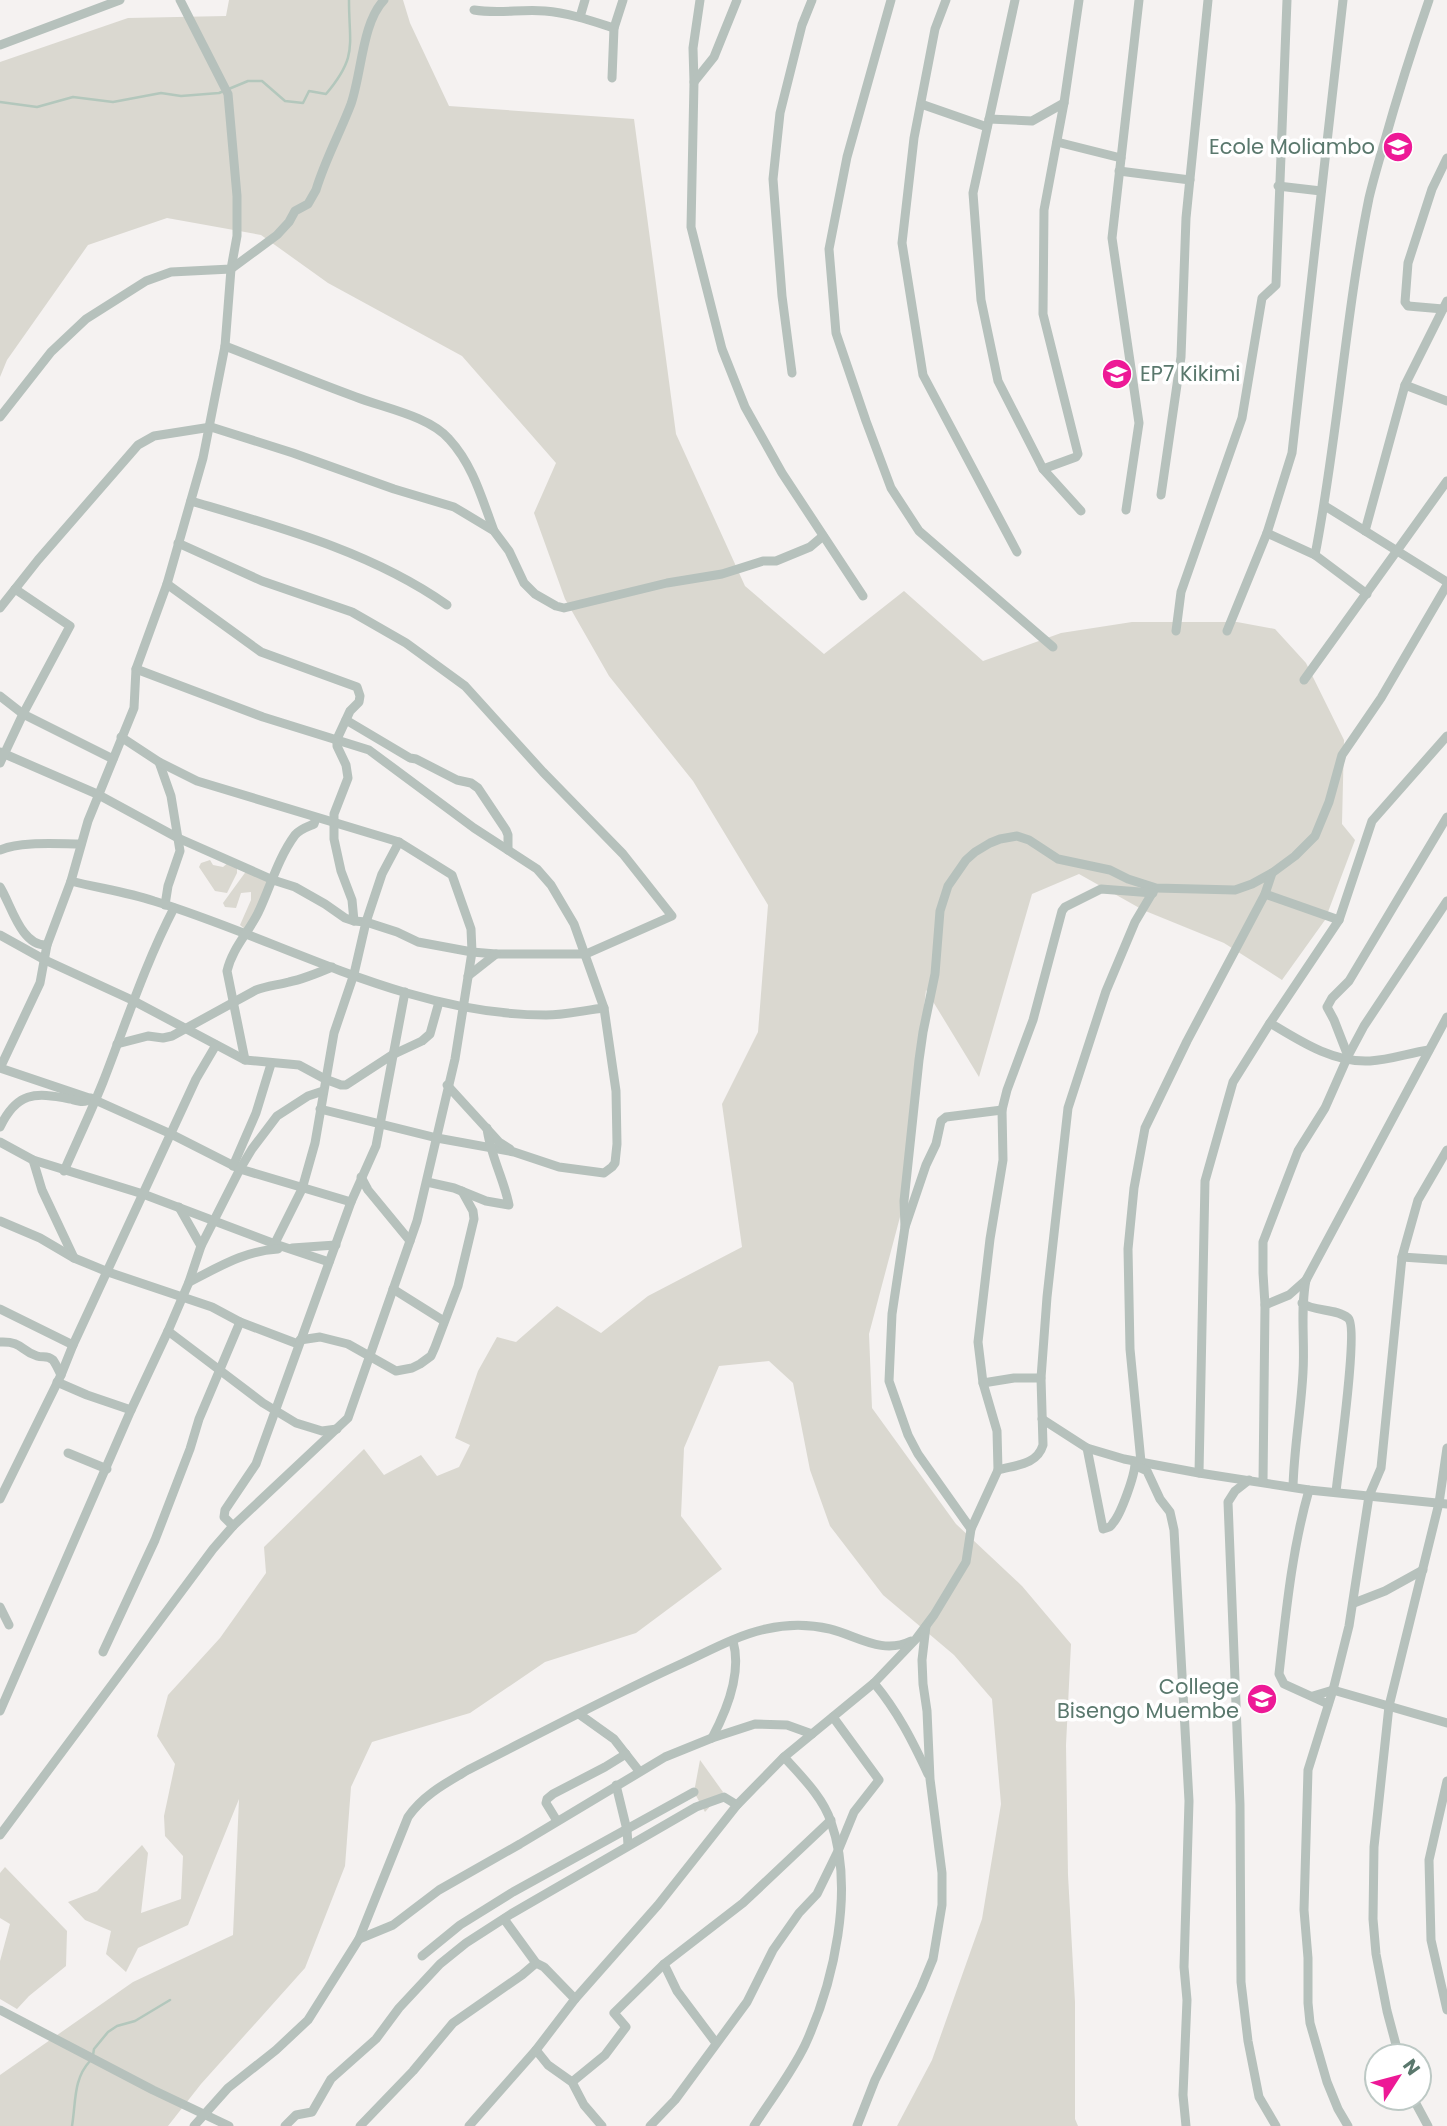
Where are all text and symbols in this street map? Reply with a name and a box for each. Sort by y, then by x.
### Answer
school or university icon: Ecole Moliambo [1381,130,1415,164]
place label: Ecole Moliambo [1209,132,1375,161]
school or university icon: EP7 Kikimi [1100,357,1134,391]
place label: EP7 Kikimi [1140,359,1241,388]
place label: College Bisengo Muembe [1057,1672,1239,1725]
school or university icon: College Bisengo Muembe [1245,1682,1279,1716]
north arrow [1363,2042,1433,2112]
text: N [1396,2054,1426,2081]

